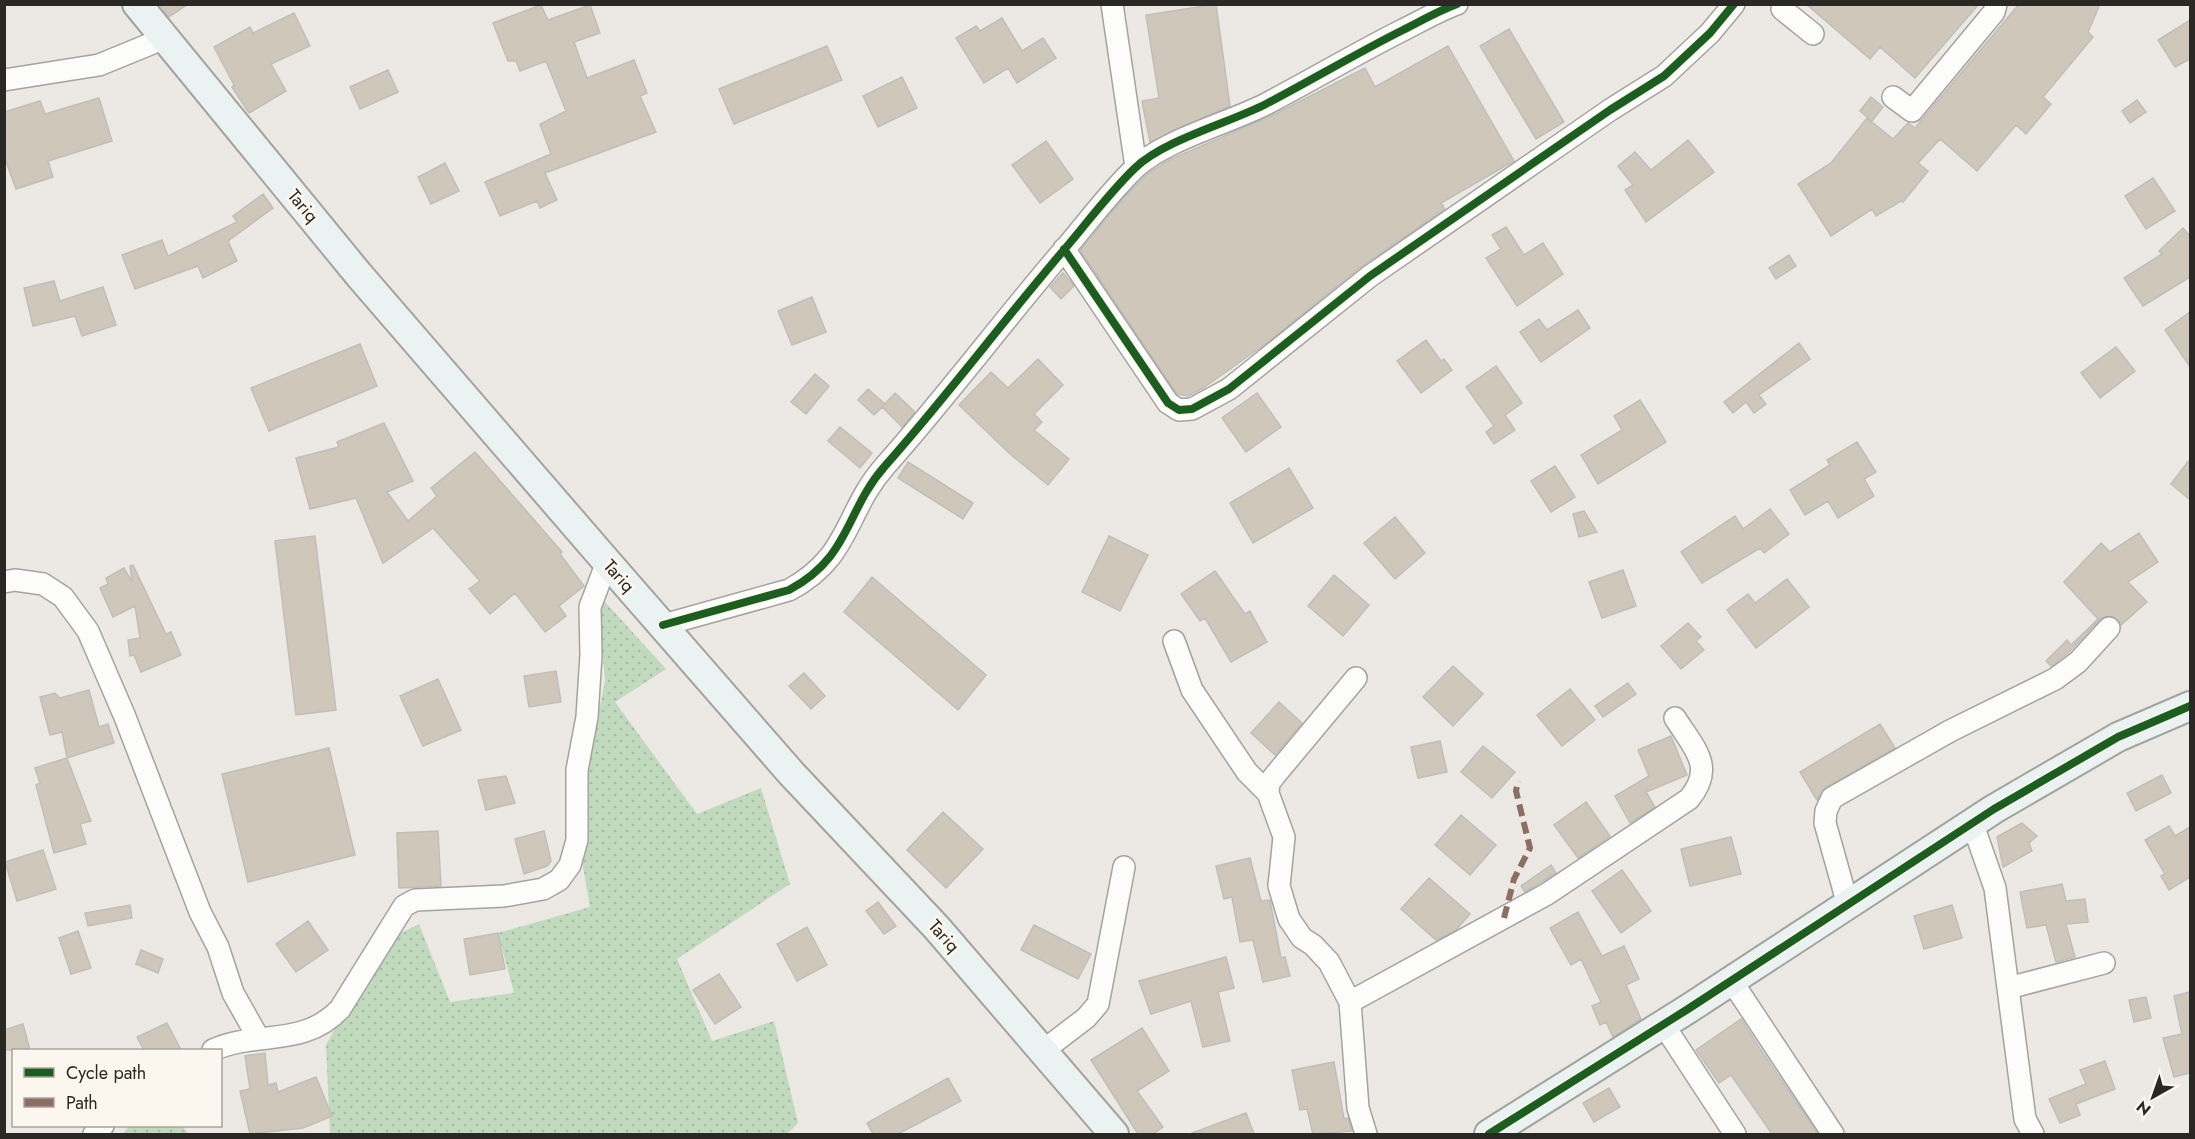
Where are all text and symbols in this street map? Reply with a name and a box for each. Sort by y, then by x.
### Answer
street label: Tariq [281,184,325,228]
street label: Tariq [597,554,641,598]
street label: Tariq [922,914,966,958]
legend [12,1049,222,1127]
text: Cycle path [66,1060,146,1086]
north arrow [2123,1067,2183,1127]
text: Path [66,1090,98,1116]
text: N [2131,1095,2156,1121]

